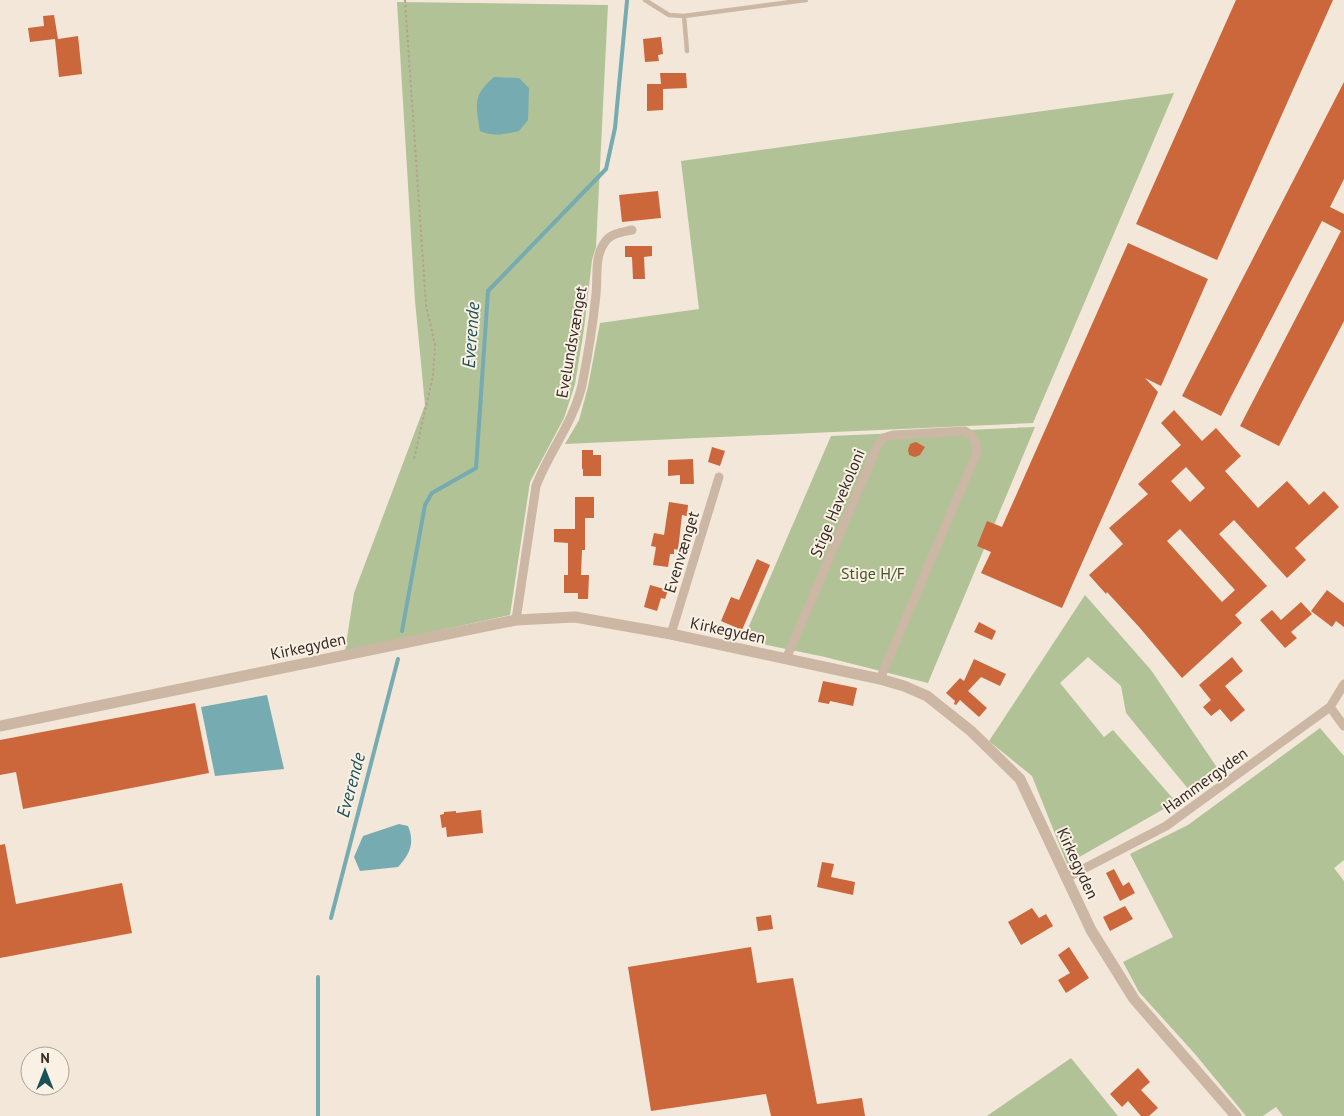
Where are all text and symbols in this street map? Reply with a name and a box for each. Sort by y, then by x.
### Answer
street label: Evelundsvænget [551,284,591,399]
water label: Everende [457,300,484,369]
street label: Stige Havekoloni [805,446,869,560]
street label: Evenvænget [659,508,703,595]
park label: Stige H/F [841,563,905,583]
street label: Kirkegyden [689,612,767,648]
street label: Kirkegyden [269,628,347,664]
street label: Hammergyden [1159,743,1251,817]
water label: Everende [331,749,370,820]
street label: Kirkegyden [1053,824,1103,902]
north arrow [20,1046,70,1096]
text: N [40,1049,50,1067]

